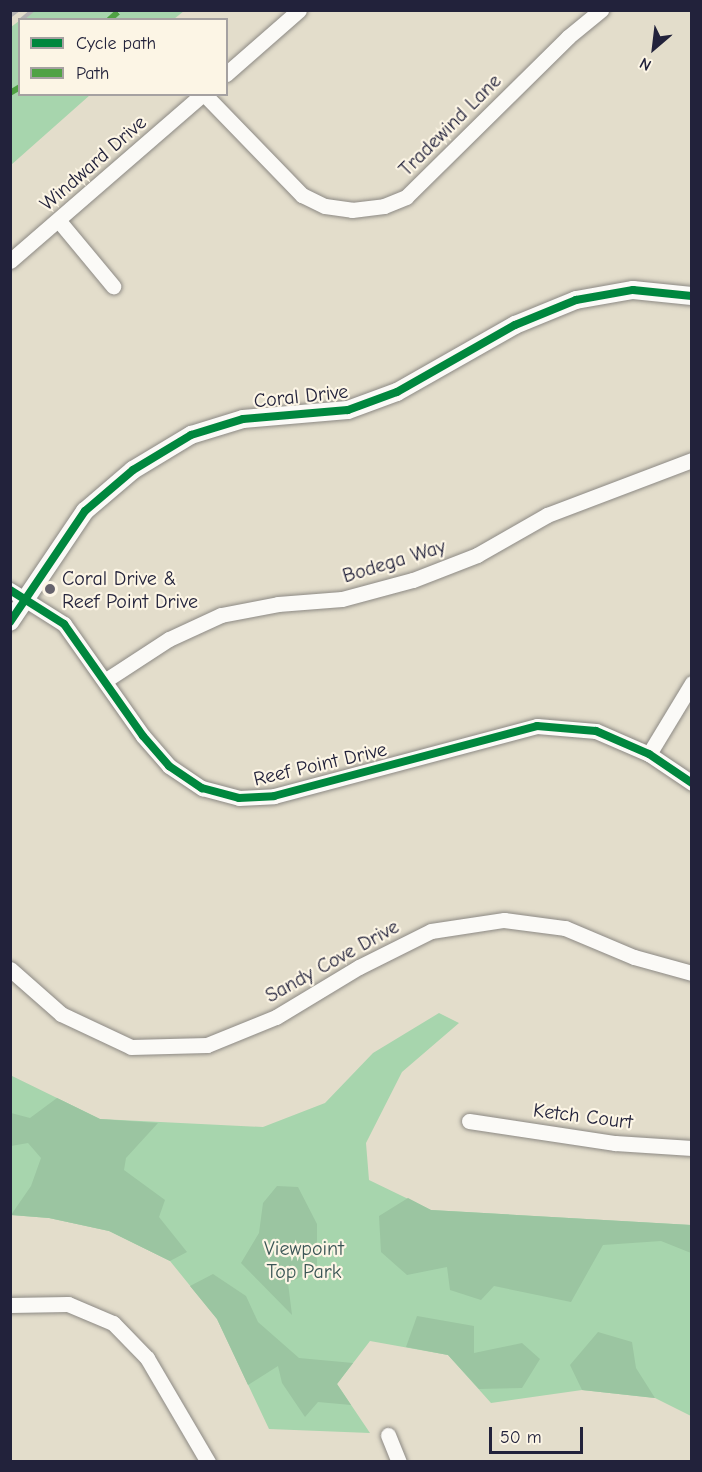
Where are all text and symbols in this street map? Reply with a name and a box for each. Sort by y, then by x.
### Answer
legend [18,18,228,96]
north arrow [624,18,684,78]
text: Cycle path [76,33,156,54]
text: N [637,53,654,74]
text: Path [76,63,109,84]
street label: Tradewind Lane [394,69,506,181]
street label: Windward Drive [35,110,151,216]
street label: Coral Drive [253,379,349,413]
street label: Bodega Way [340,534,448,588]
place label: Coral Drive & Reef Point Drive [62,566,198,613]
marker: Coral Drive & Reef Point Drive [43,582,57,596]
street label: Reef Point Drive [251,737,389,791]
street label: Sandy Cove Drive [261,914,403,1008]
street label: Ketch Court [532,1098,634,1134]
park label: Viewpoint Top Park [264,1237,344,1284]
scale bar [492,1415,586,1453]
text: 50 m [500,1427,542,1448]

